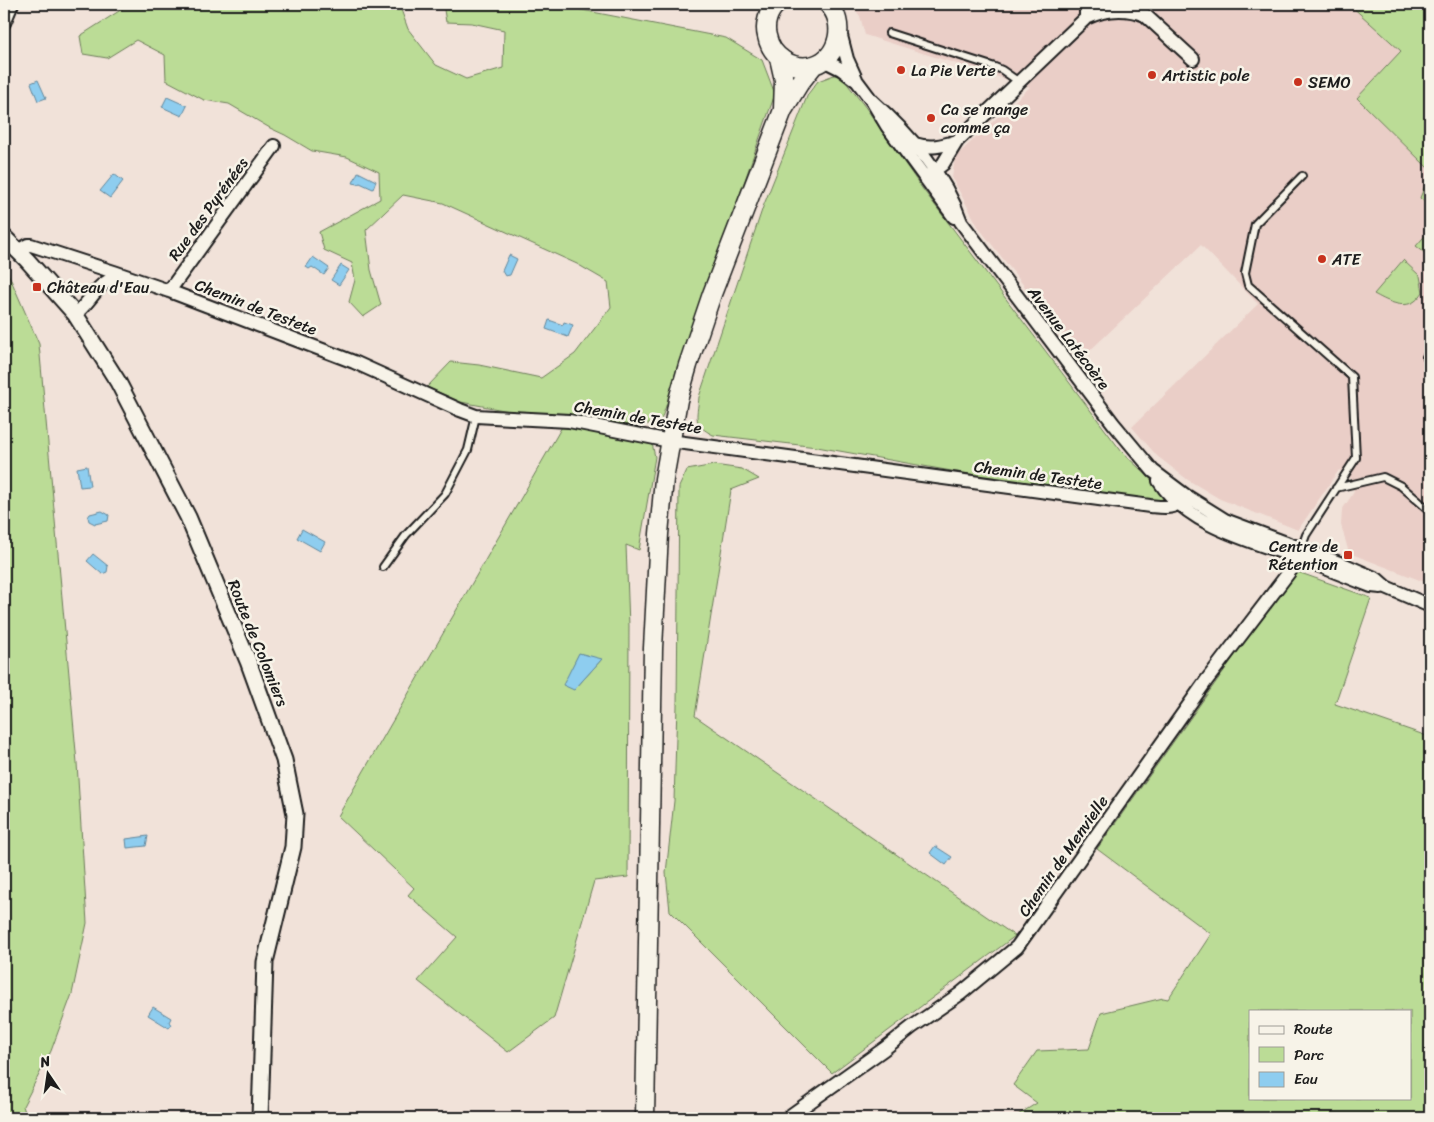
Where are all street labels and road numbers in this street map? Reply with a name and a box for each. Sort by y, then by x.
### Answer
street label: Rue des Pyrénées [160,151,256,267]
street label: Chemin de Testete [191,270,322,344]
street label: Avenue Latécoère [1020,279,1118,396]
street label: Chemin de Testete [572,392,704,443]
street label: Chemin de Testete [972,452,1104,498]
street label: Route de Colomiers [219,575,297,711]
street label: Chemin de Menvielle [1010,789,1116,923]

